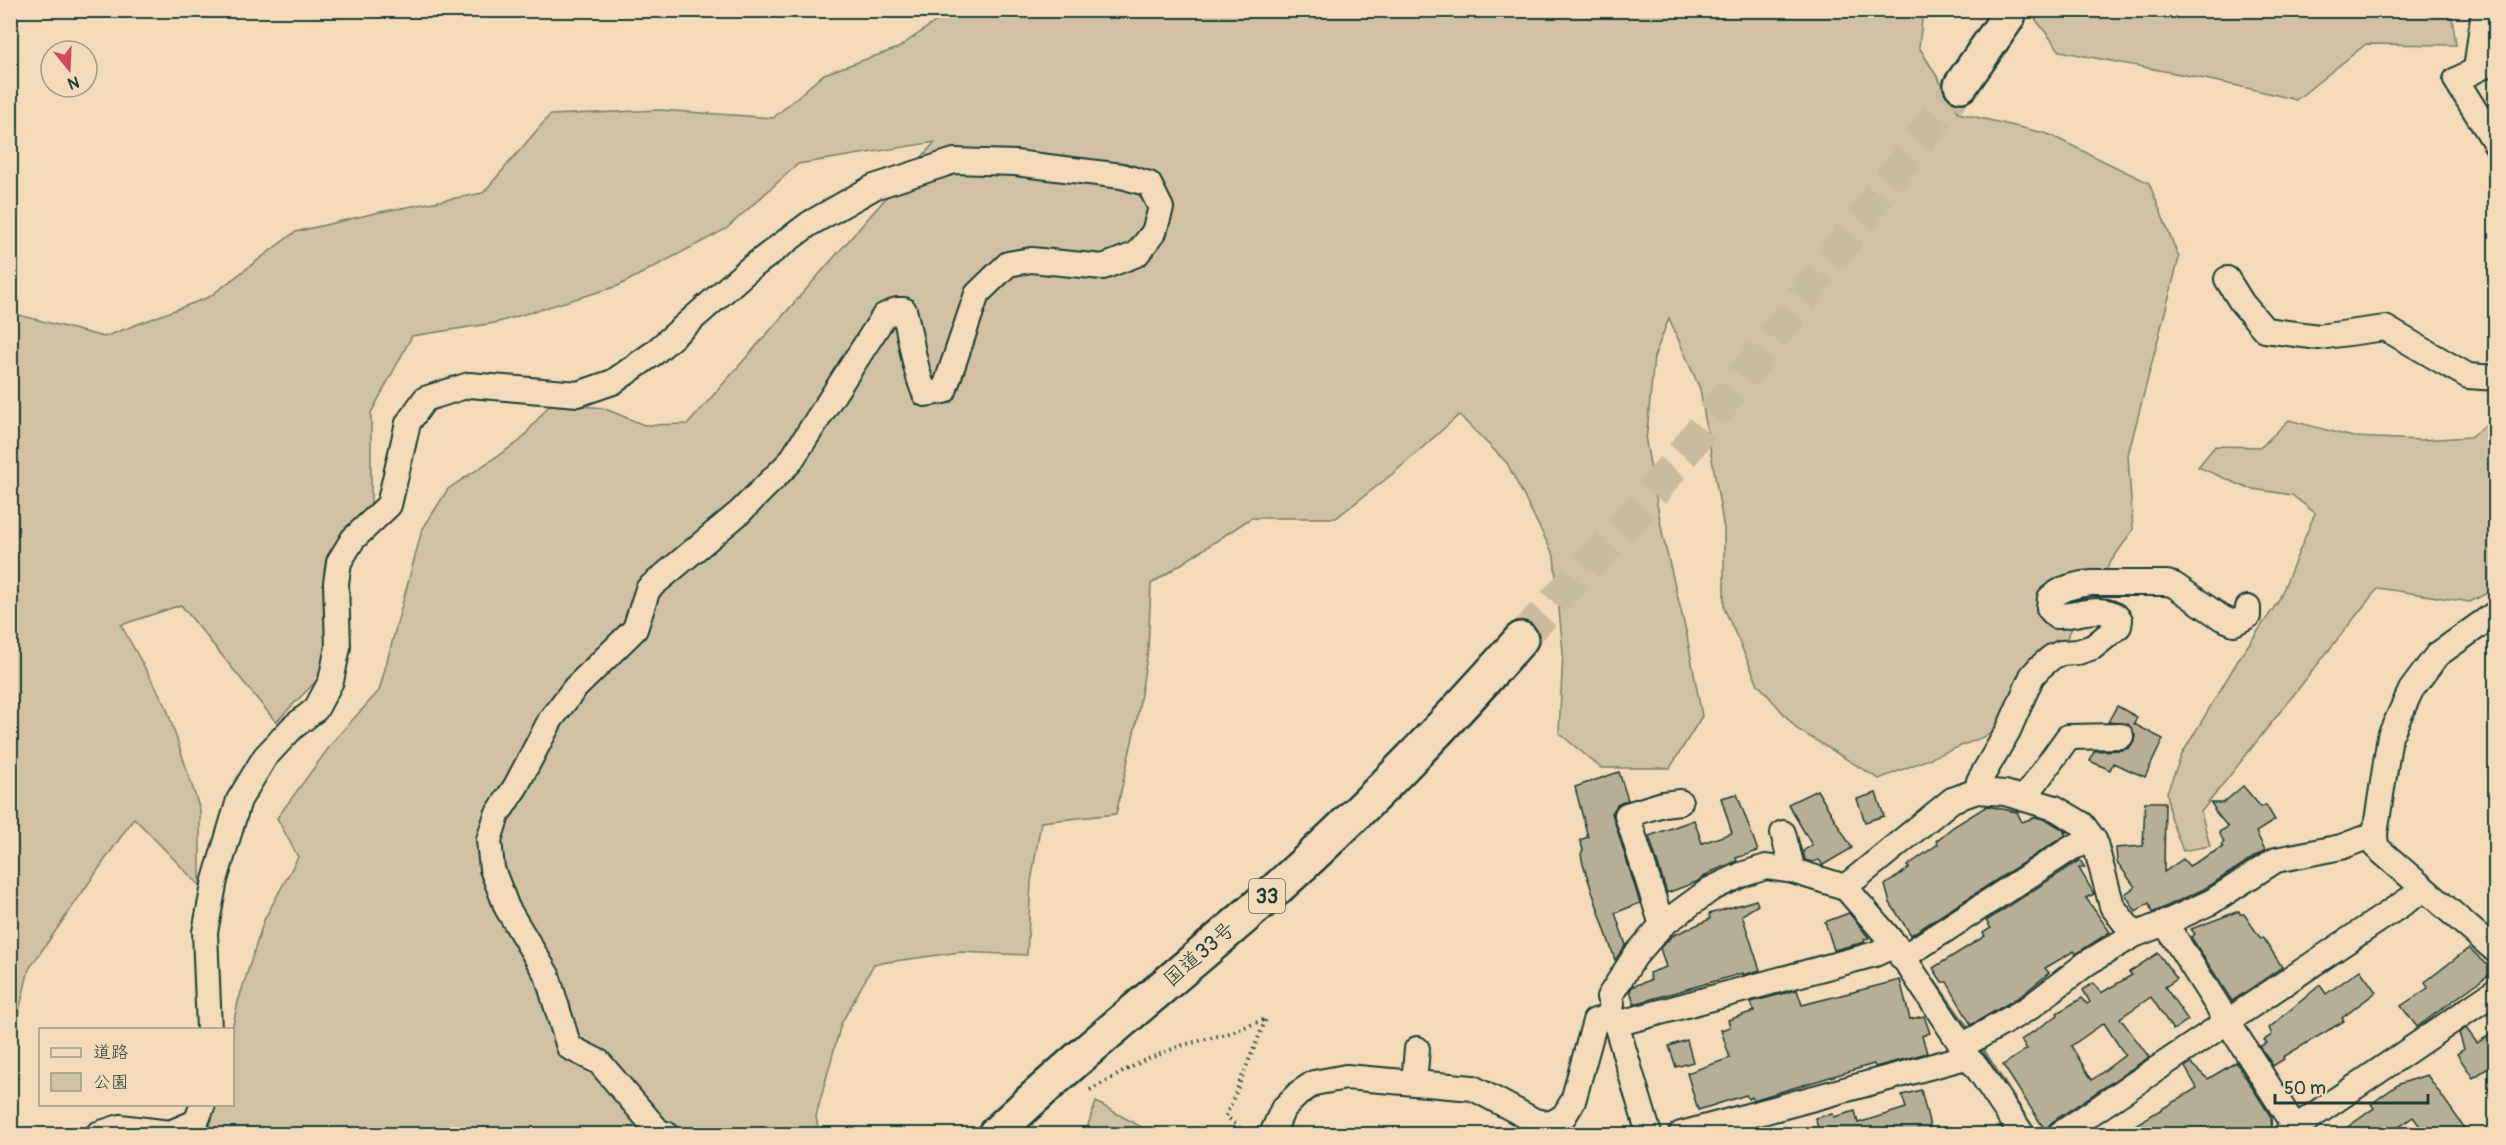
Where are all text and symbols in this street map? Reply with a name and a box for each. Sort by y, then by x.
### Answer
north arrow [39,39,99,99]
text: N [65,71,82,94]
road number: 33 [1249,879,1285,913]
street label: 国道33号 [1158,916,1241,993]
legend [39,1028,234,1106]
text: 道路 [93,1041,129,1064]
scale bar [2275,1067,2428,1105]
text: 公園 [93,1071,129,1094]
text: 50 m [2284,1077,2326,1100]

